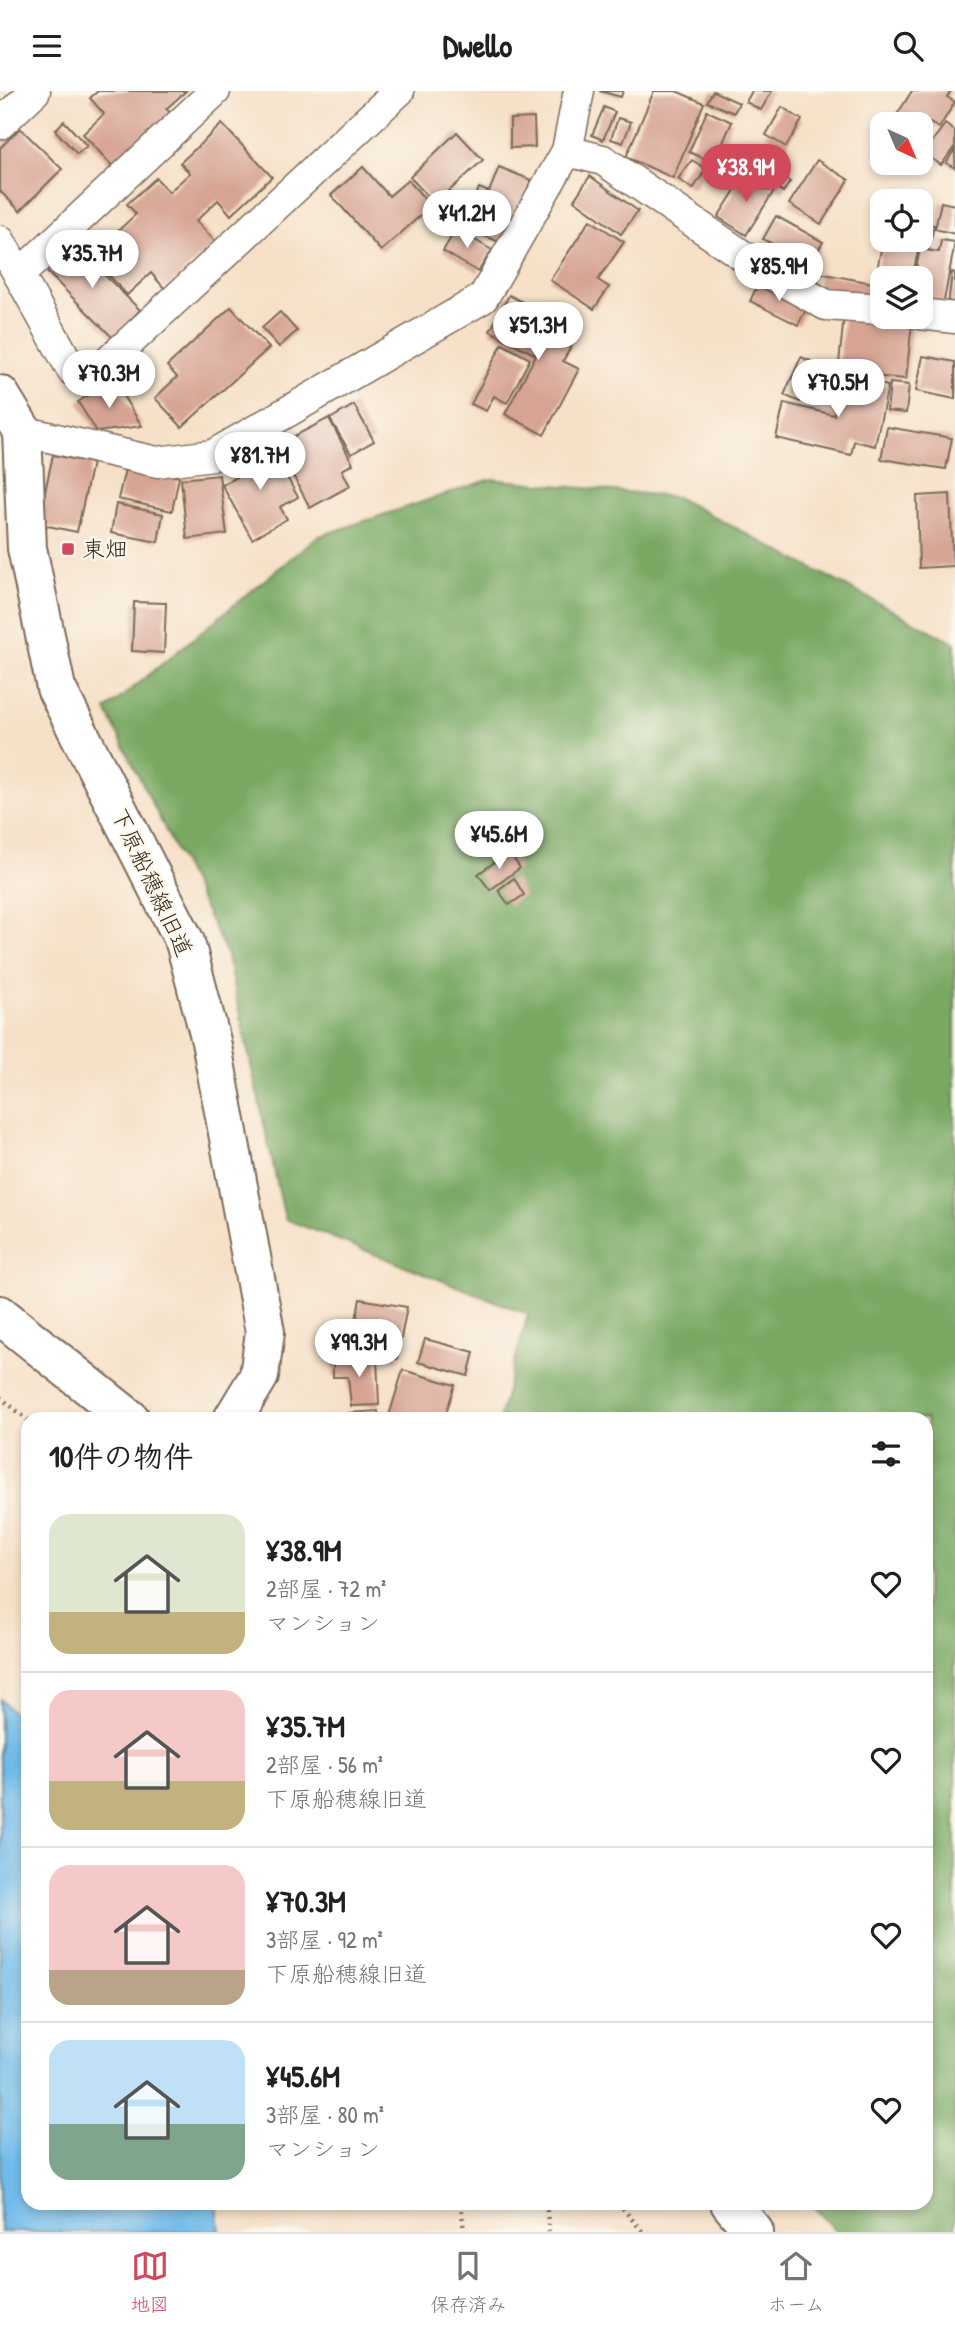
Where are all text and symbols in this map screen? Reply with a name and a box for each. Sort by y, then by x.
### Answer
text: Dwello [443,24,512,67]
icon: menu [28,27,66,65]
icon: search [889,27,927,65]
north arrow [870,112,933,175]
map controls [870,112,933,329]
pin: ¥38.9M [689,145,803,204]
text: ¥38.9M [717,151,775,182]
button: locate [870,189,933,252]
pin: ¥41.2M [410,191,524,250]
text: ¥41.2M [438,197,496,228]
pin: ¥35.7M [35,231,149,290]
text: ¥35.7M [62,237,122,268]
pin: ¥85.9M [722,243,836,303]
text: ¥85.9M [750,250,808,281]
button: layers [870,266,933,329]
pin: ¥51.3M [481,303,595,362]
text: ¥51.3M [509,309,567,340]
pin: ¥70.3M [52,351,166,410]
text: ¥70.3M [78,357,140,388]
pin: ¥70.5M [781,359,895,419]
text: ¥70.5M [808,366,868,397]
pin: ¥81.7M [203,433,317,492]
text: ¥81.7M [231,439,289,470]
place label: 東畑 [82,533,128,564]
marker: 東畑 [60,541,76,557]
street label: 下原船穂線旧道 [104,802,201,961]
pin: ¥45.6M [442,811,556,871]
text: ¥45.6M [471,818,527,849]
pin: ¥99.3M [302,1319,416,1379]
text: ¥99.3M [331,1326,387,1357]
icon: filters [867,1435,905,1473]
text: 10件の物件 [49,1436,193,1476]
text: ¥38.9M [266,1530,342,1570]
icon: home [105,1542,189,1626]
icon: heart [867,1565,905,1603]
text: 2部屋 · 72 m² [266,1573,386,1604]
text: マンション [266,1607,380,1638]
text: ¥35.7M [266,1706,345,1746]
icon: home [105,1718,189,1802]
icon: heart [867,1741,905,1779]
text: 2部屋 · 56 m² [266,1749,383,1780]
text: 下原船穂線旧道 [266,1783,427,1814]
text: ¥70.3M [266,1881,346,1921]
icon: home [105,1893,189,1977]
icon: heart [867,1916,905,1954]
text: 3部屋 · 92 m² [266,1924,383,1955]
text: 下原船穂線旧道 [266,1958,427,1989]
text: ¥45.6M [266,2056,340,2096]
icon: home [105,2068,189,2152]
icon: heart [867,2091,905,2129]
text: 3部屋 · 80 m² [266,2099,384,2130]
text: マンション [266,2133,380,2164]
tab: 地図 [131,2247,169,2317]
tab: 保存済み [430,2247,506,2317]
tab: ホーム [768,2247,824,2317]

